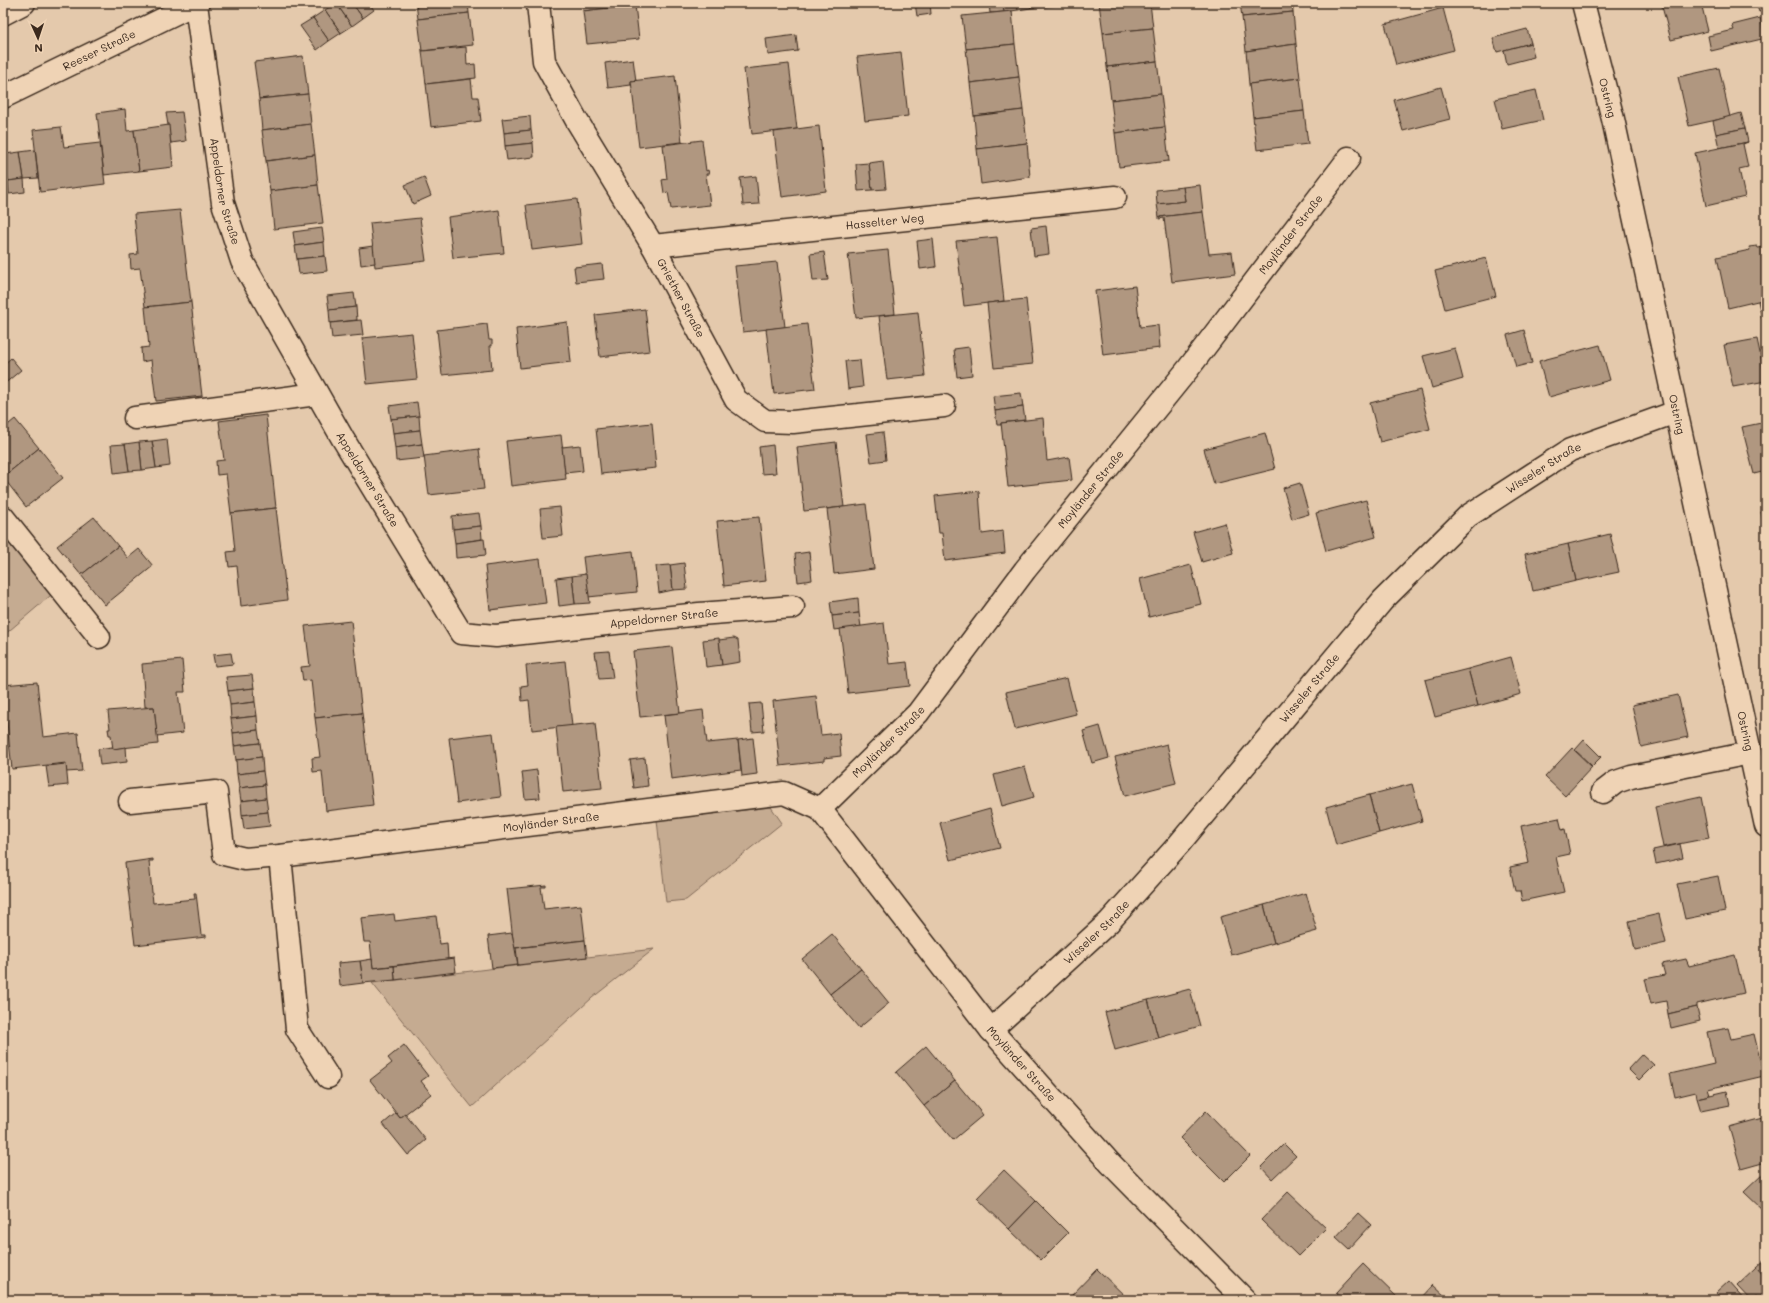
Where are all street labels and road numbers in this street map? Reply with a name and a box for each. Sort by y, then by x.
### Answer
street label: Reeser Straße [60,26,138,74]
street label: Ostring [1596,76,1620,119]
street label: Appeldorner Straße [207,137,244,247]
street label: Moyländer Straße [1255,191,1326,277]
street label: Hasselter Weg [845,209,925,233]
street label: Griether Straße [654,255,709,340]
street label: Ostring [1666,393,1689,436]
street label: Appeldorner Straße [333,429,403,530]
street label: Wisseler Straße [1503,439,1583,497]
street label: Moyländer Straße [1054,446,1127,531]
street label: Appeldorner Straße [609,605,719,631]
street label: Wisseler Straße [1275,650,1343,726]
street label: Moyländer Straße [848,702,928,781]
street label: Ostring [1734,710,1758,752]
street label: Moyländer Straße [502,808,600,835]
street label: Wisseler Straße [1060,896,1133,967]
street label: Moyländer Straße [984,1023,1060,1105]

